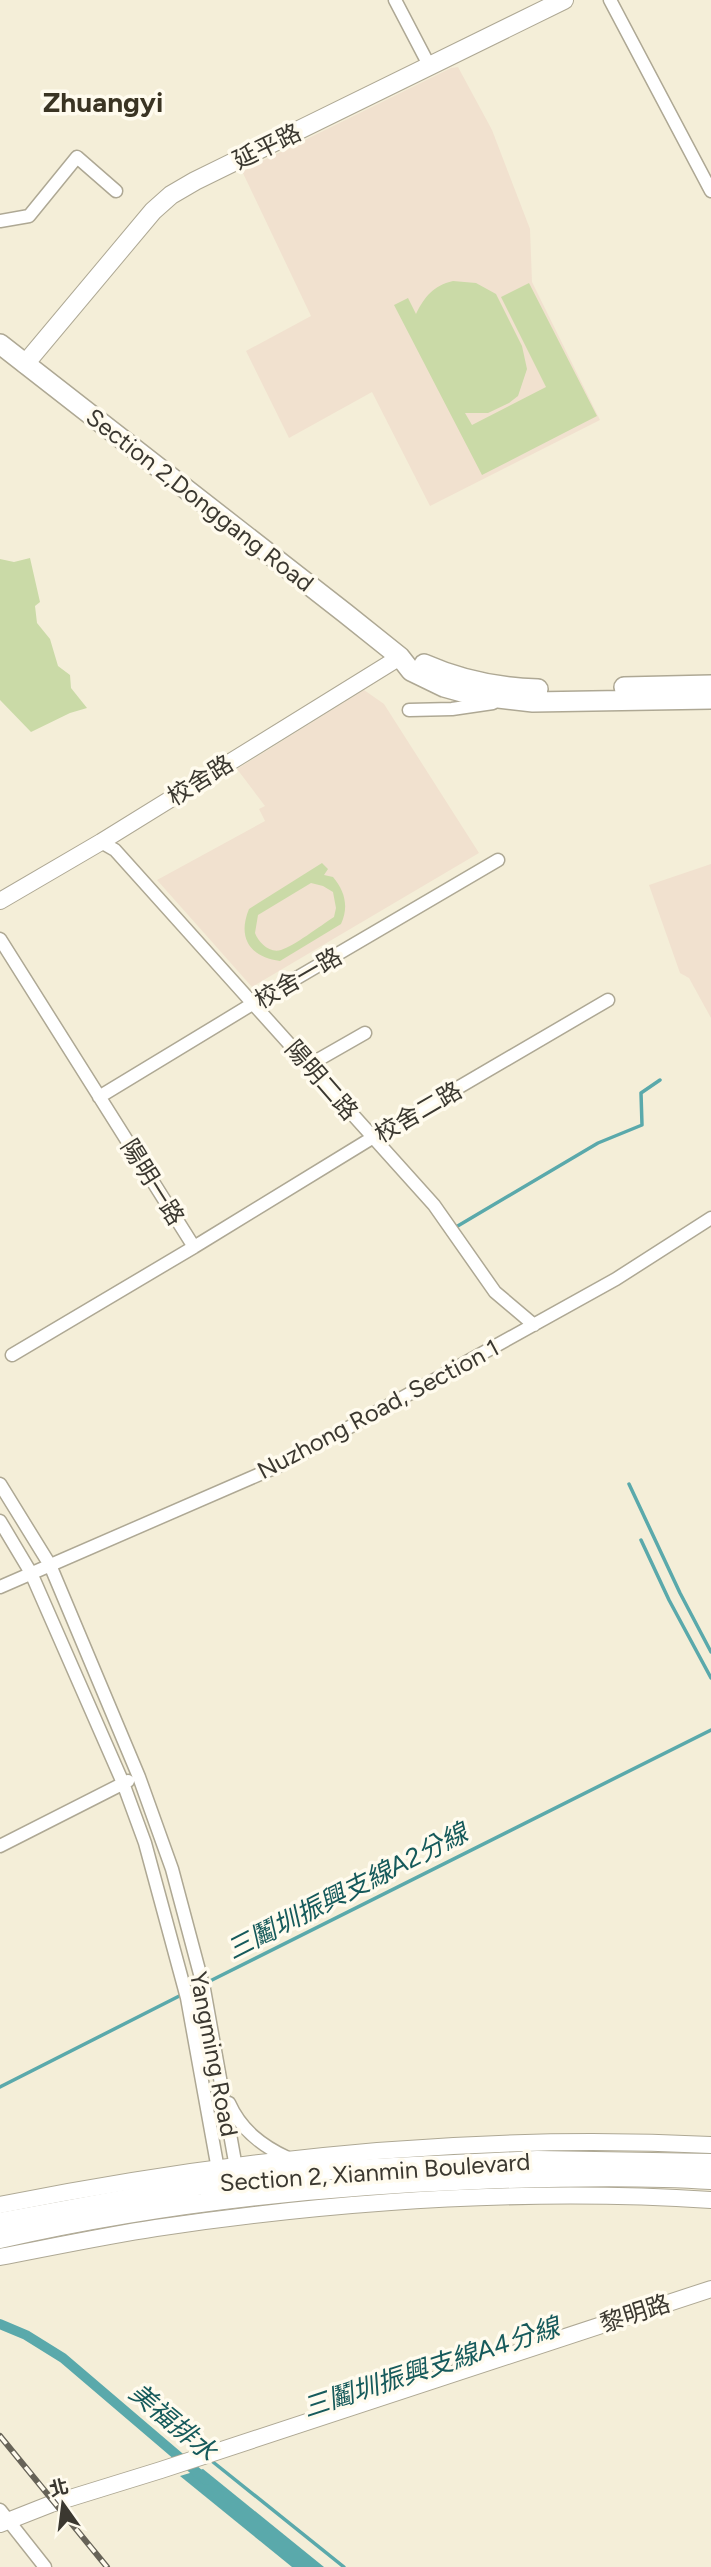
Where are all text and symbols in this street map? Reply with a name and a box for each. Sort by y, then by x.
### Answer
district label: Zhuangyi [43,85,163,119]
street label: 延平路 [228,117,306,175]
street label: Section 2,Donggang Road [81,402,319,598]
street label: 校舍路 [162,749,238,811]
street label: 校舍一路 [249,941,347,1015]
street label: 陽明二路 [280,1034,364,1126]
street label: 校舍二路 [369,1075,467,1149]
street label: 陽明一路 [115,1134,191,1230]
street label: Nuzhong Road, Section 1 [252,1333,504,1485]
water label: 三鬮圳振興支線A2分線 [221,1815,476,1966]
street label: Yangming Road [184,1969,244,2139]
street label: Section 2, Xianmin Boulevard [219,2147,531,2197]
street label: 黎明路 [596,2288,674,2338]
water label: 三鬮圳振興支線A4分線 [299,2309,566,2424]
water label: 美福排水 [123,2376,224,2468]
north arrow [28,2469,98,2539]
text: 北 [47,2475,71,2501]

